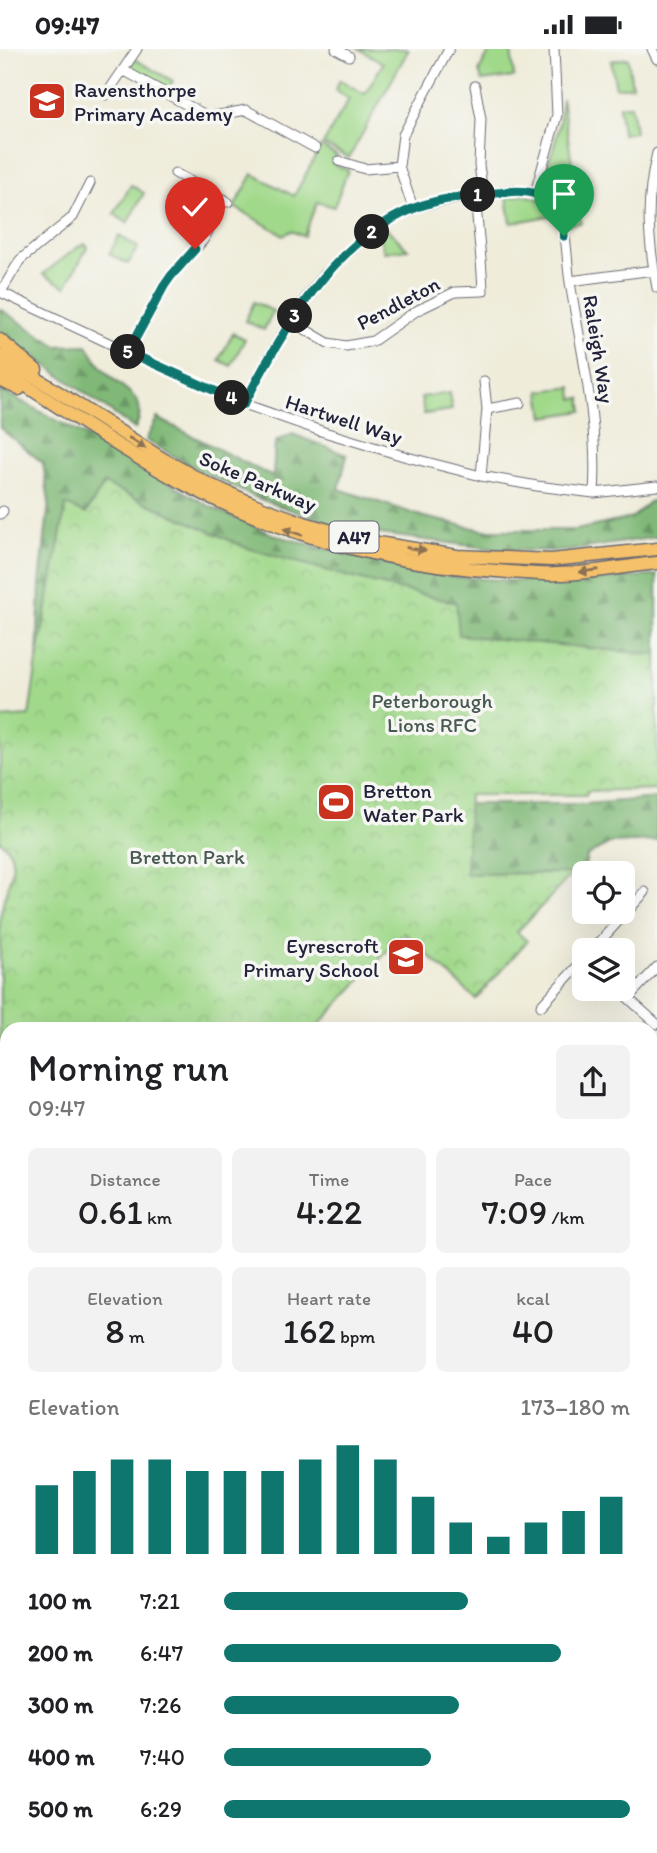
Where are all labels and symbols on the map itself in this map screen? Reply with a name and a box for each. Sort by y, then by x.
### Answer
place label: Ravensthorpe Primary Academy [74,77,233,126]
school or university icon: Ravensthorpe Primary Academy [26,80,68,122]
pin [534,164,594,236]
pin [165,177,225,249]
pin: 1 [461,177,496,213]
pin: 2 [354,215,390,249]
street label: Pendleton [352,271,444,335]
street label: Raleigh Way [578,293,620,405]
pin: 3 [278,299,312,333]
pin: 5 [110,335,146,369]
pin: 4 [215,381,250,415]
street label: Hartwell Way [282,388,406,450]
one-way arrow [127,436,147,449]
street label: Soke Parkway [196,445,320,517]
road number: A47 [330,521,378,552]
one-way arrow [282,526,303,537]
one-way arrow [405,544,427,555]
one-way arrow [578,565,600,576]
park label: Peterborough Lions RFC [371,688,493,737]
place label: Bretton Water Park [363,778,464,827]
sports icon: Bretton Water Park [315,781,357,823]
park label: Bretton Park [129,844,245,869]
place label: Eyrescroft Primary School [243,933,379,982]
school or university icon: Eyrescroft Primary School [385,936,427,978]

